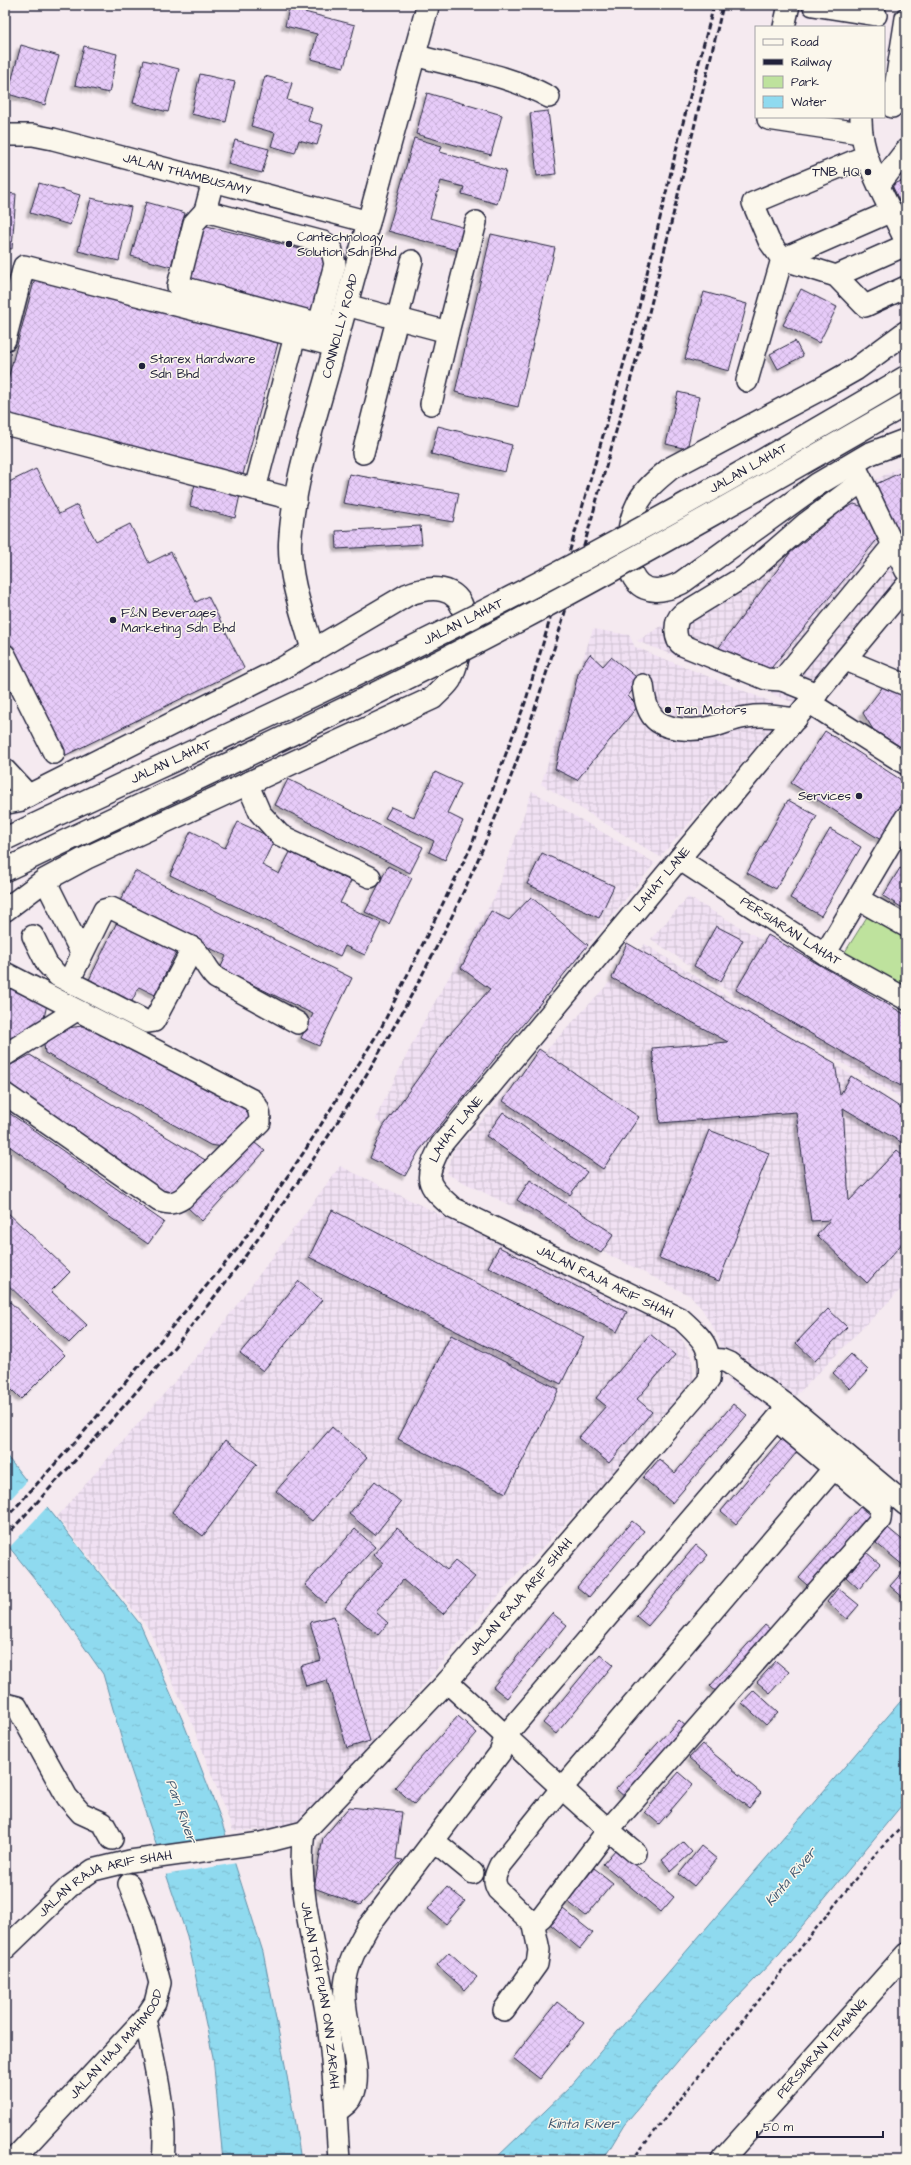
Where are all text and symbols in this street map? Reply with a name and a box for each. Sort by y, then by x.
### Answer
legend [755,26,885,118]
text: Road [791,34,819,51]
text: Railway [791,54,832,72]
text: Park [791,74,819,91]
text: Water [791,94,827,111]
street label: JALAN THAMBUSAMY [121,149,253,200]
place label: TNB HQ [812,163,860,181]
marker: TNB HQ [863,167,873,177]
place label: Cantechnology Solution Sdn Bhd [297,228,397,261]
marker: Cantechnology Solution Sdn Bhd [284,239,294,249]
street label: CONNOLLY ROAD [318,271,363,380]
place label: Starex Hardware Sdn Bhd [150,350,255,383]
marker: Starex Hardware Sdn Bhd [137,361,147,371]
street label: JALAN LAHAT [706,438,792,498]
street label: JALAN LAHAT [420,593,507,649]
place label: F&N Beverages Marketing Sdn Bhd [121,604,236,638]
marker: F&N Beverages Marketing Sdn Bhd [108,615,118,625]
place label: Tan Motors [676,701,747,719]
marker: Tan Motors [663,705,673,715]
street label: JALAN LAHAT [127,735,215,788]
place label: Services [798,787,851,805]
marker: Services [854,791,864,801]
street label: LAHAT LANE [630,842,695,916]
street label: PERSIARAN LAHAT [737,892,845,971]
street label: LAHAT LANE [425,1092,488,1165]
street label: JALAN RAJA ARIF SHAH [534,1241,677,1323]
street label: JALAN RAJA ARIF SHAH [465,1534,577,1660]
water label: Pari River [160,1776,202,1847]
water label: Kinta River [761,1843,822,1910]
street label: JALAN RAJA ARIF SHAH [34,1846,173,1921]
street label: JALAN TOH PUAN ONN ZARIAH [296,1901,343,2090]
street label: JALAN HAJI MAHMOOD [65,1987,167,2103]
street label: PERSIARAN TEMIANG [772,1994,872,2102]
scale bar [757,2113,883,2139]
water label: Kinta River [548,2114,620,2134]
text: 50 m [763,2119,794,2136]

